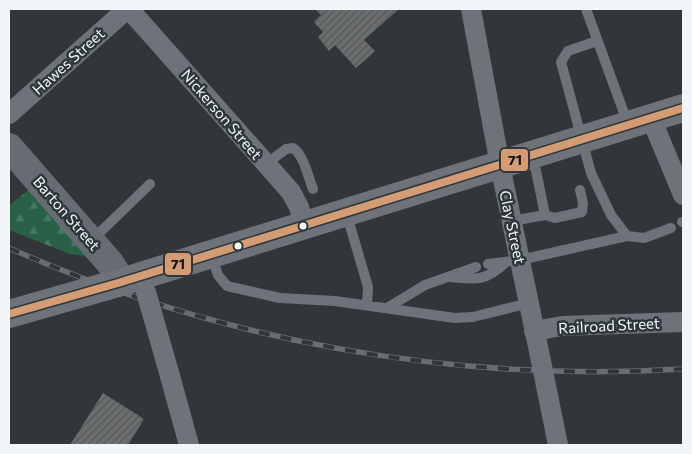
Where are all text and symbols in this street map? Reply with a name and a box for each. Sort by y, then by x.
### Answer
street label: Hawes Street [28,24,108,98]
street label: Nickerson Street [178,65,266,163]
line badge: 71 [500,148,529,172]
text: 71 [508,151,522,168]
street label: Barton Street [30,172,104,254]
street label: Clay Street [496,189,530,265]
unlabelled marker [298,221,308,231]
unlabelled marker [233,241,243,251]
line badge: 71 [164,252,192,276]
text: 71 [171,255,185,272]
street label: Railroad Street [558,313,660,337]

